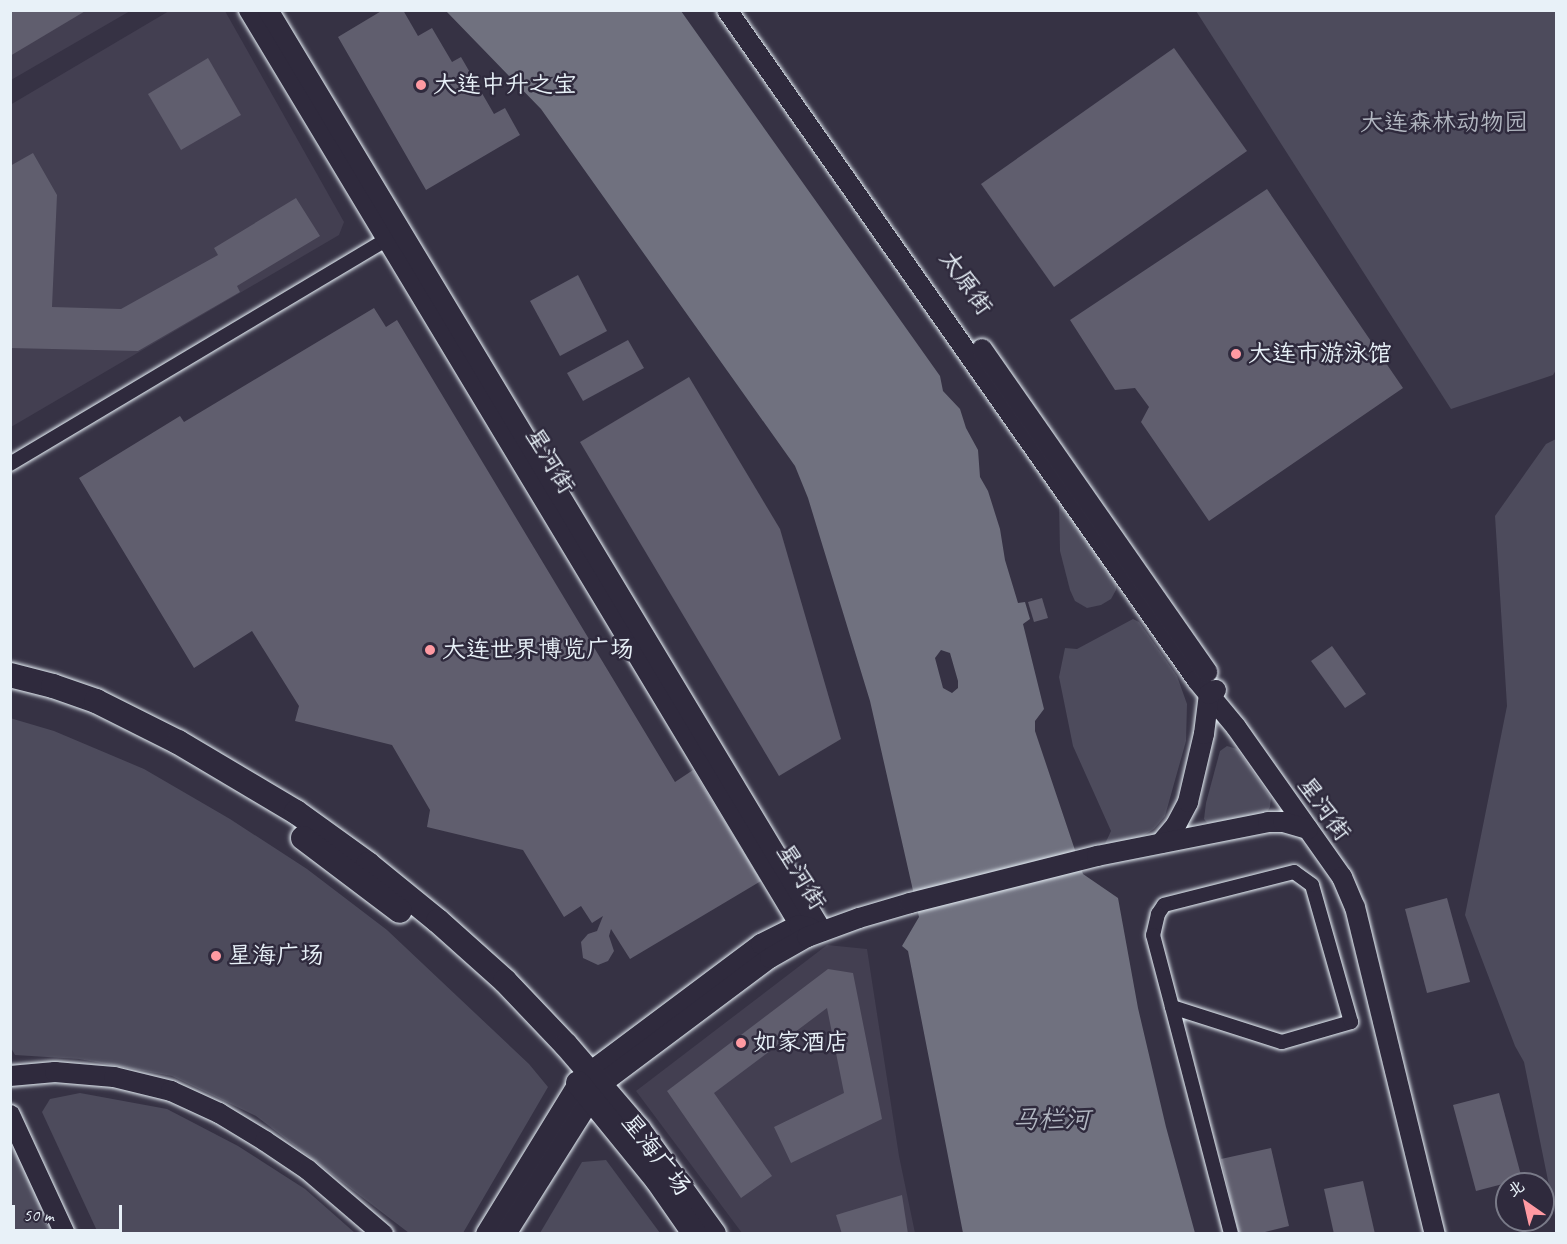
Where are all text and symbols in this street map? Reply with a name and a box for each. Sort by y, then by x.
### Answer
place label: 大连中升之宝 [433,71,577,99]
marker: 大连中升之宝 [414,78,428,92]
park label: 大连森林动物园 [1360,109,1528,137]
street label: 太原街 [934,245,998,321]
place label: 大连市游泳馆 [1248,340,1392,368]
marker: 大连市游泳馆 [1229,347,1243,361]
street label: 星河街 [519,423,581,499]
place label: 大连世界博览广场 [442,636,634,664]
marker: 大连世界博览广场 [423,643,437,657]
street label: 星河街 [1291,771,1357,847]
street label: 星河街 [770,839,832,915]
place label: 星海广场 [228,942,324,970]
marker: 星海广场 [209,949,223,963]
place label: 如家酒店 [753,1029,849,1057]
marker: 如家酒店 [734,1036,748,1050]
water label: 马栏河 [1012,1104,1090,1136]
street label: 星海广场 [615,1108,697,1202]
north arrow [1495,1172,1555,1232]
text: 北 [1504,1176,1528,1202]
scale bar [15,1193,124,1231]
text: 50 m [23,1204,54,1226]

